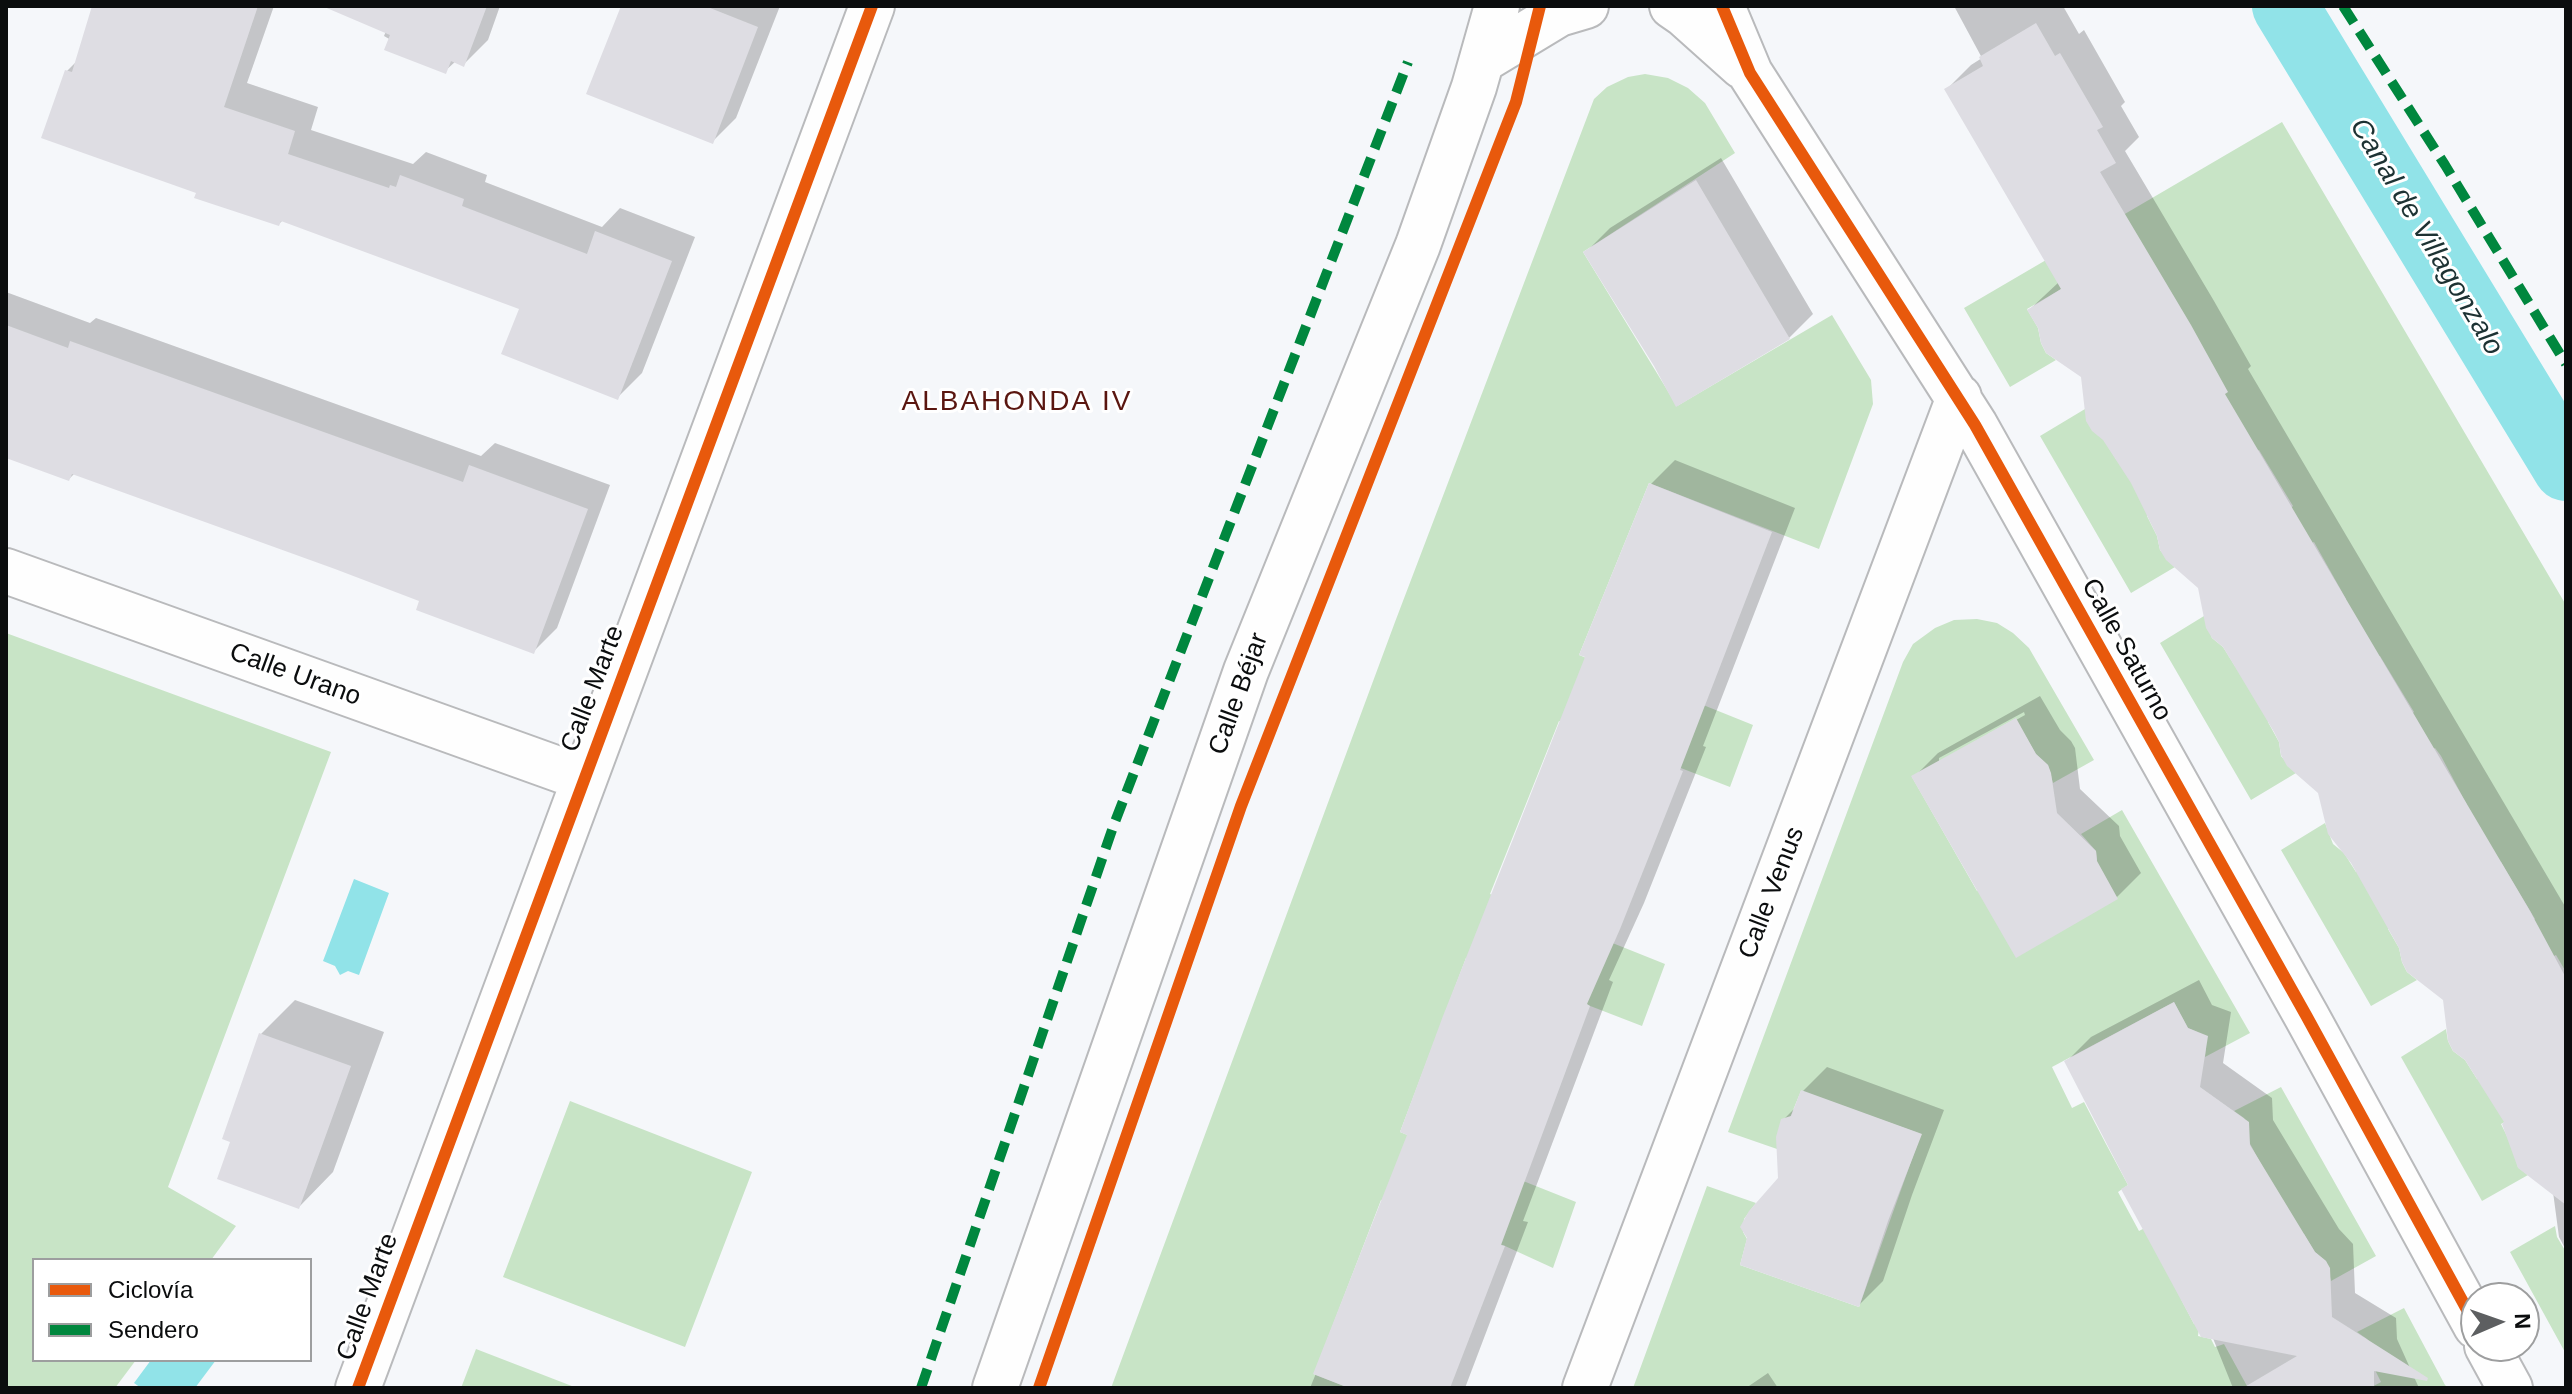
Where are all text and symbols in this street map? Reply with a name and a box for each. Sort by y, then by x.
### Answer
water label: Canal de Villagonzalo [2342,112,2510,362]
district label: ALBAHONDA IV [902,385,1132,419]
street label: Calle Saturno [2074,574,2178,726]
street label: Calle Marte [555,621,631,757]
street label: Calle Béjar [1203,629,1275,759]
street label: Calle Urano [225,637,365,713]
street label: Calle Venus [1733,823,1811,963]
street label: Calle Marte [331,1229,405,1365]
legend [32,1258,312,1362]
text: Ciclovía [108,1276,193,1303]
north arrow [2460,1282,2540,1362]
text: N [2510,1313,2535,1330]
text: Sendero [108,1316,199,1343]

